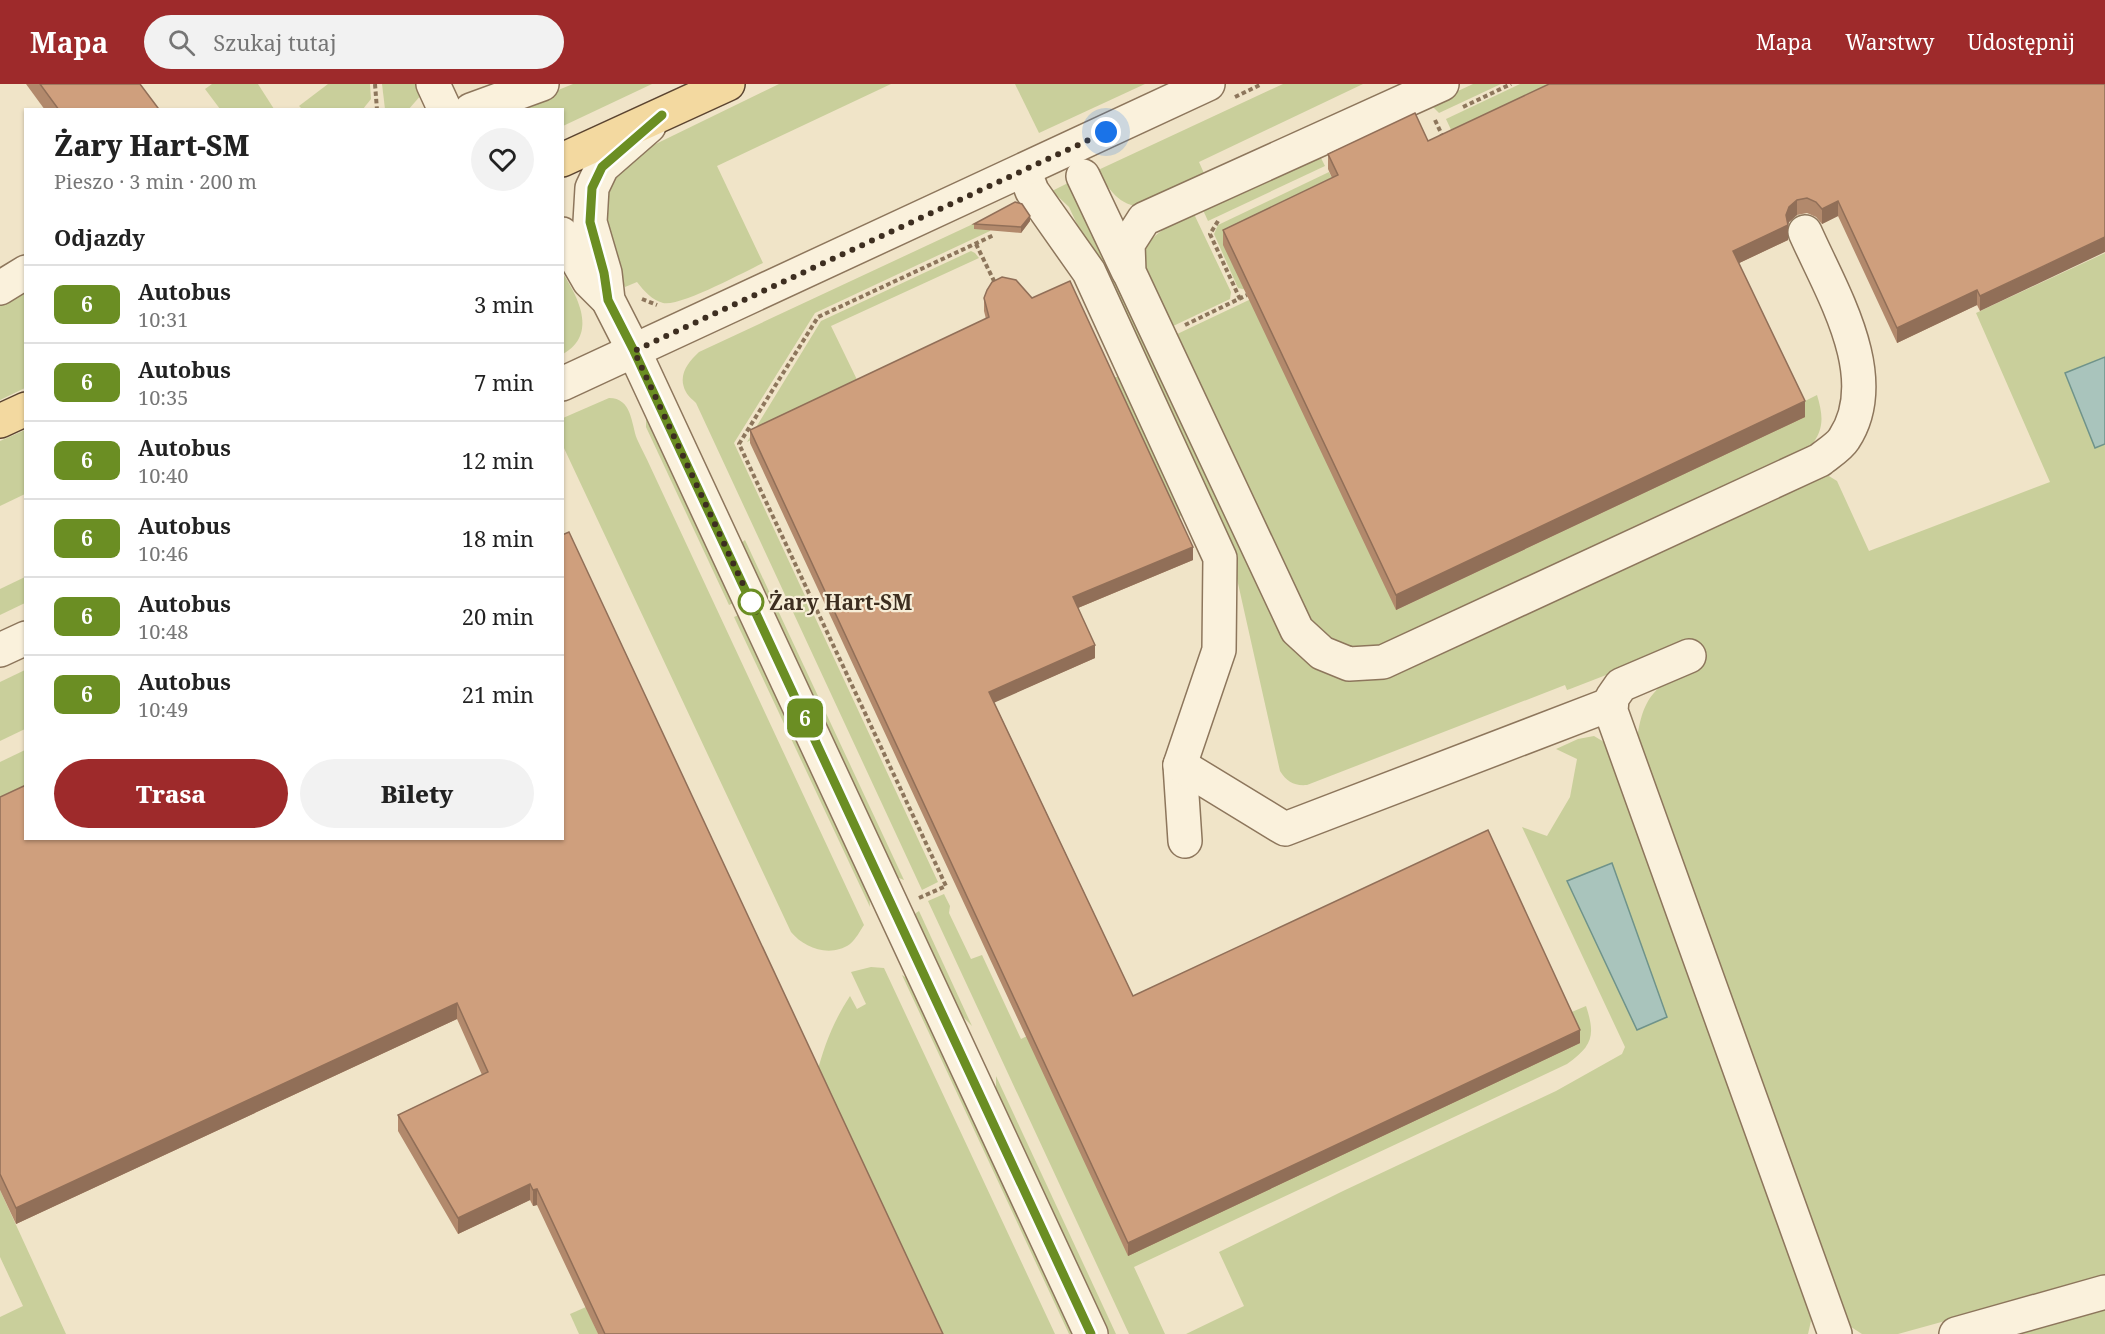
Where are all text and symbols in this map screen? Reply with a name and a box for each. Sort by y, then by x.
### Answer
search box [144,15,564,69]
text: Mapa [30,23,108,61]
icon: search [165,26,198,59]
text: Szukaj tutaj [213,27,337,57]
text: Mapa [1756,28,1812,56]
text: Warstwy [1845,28,1934,56]
text: Udostępnij [1967,28,2075,56]
your location [1091,117,1121,147]
text: Żary Hart-SM [54,126,249,164]
button: heart [471,128,534,191]
text: Pieszo · 3 min · 200 m [54,168,257,195]
text: Odjazdy [54,222,145,252]
text: Autobus [138,276,231,306]
text: 3 min [474,289,534,319]
text: 6 [81,290,93,318]
text: 10:31 [138,306,188,333]
text: Autobus [138,354,231,384]
text: 7 min [474,367,534,397]
text: 6 [81,368,93,396]
text: 10:35 [138,384,188,411]
text: Autobus [138,432,231,462]
text: 12 min [462,445,534,475]
text: 6 [81,446,93,474]
text: 10:40 [138,462,188,489]
text: Autobus [138,510,231,540]
text: 18 min [462,523,534,553]
text: 6 [81,524,93,552]
text: 10:46 [138,540,188,567]
text: Autobus [138,588,231,618]
place label: Żary Hart-SM [769,588,912,616]
marker: Żary Hart-SM [738,589,764,615]
text: 20 min [462,601,534,631]
text: 6 [81,602,93,630]
text: 10:48 [138,618,188,645]
text: Autobus [138,666,231,696]
text: 21 min [462,679,534,709]
text: 6 [81,680,93,708]
text: 10:49 [138,696,188,723]
line badge: 6 [786,698,824,738]
text: 6 [799,704,811,732]
button: Trasa [54,759,288,828]
button: Bilety [300,759,534,828]

